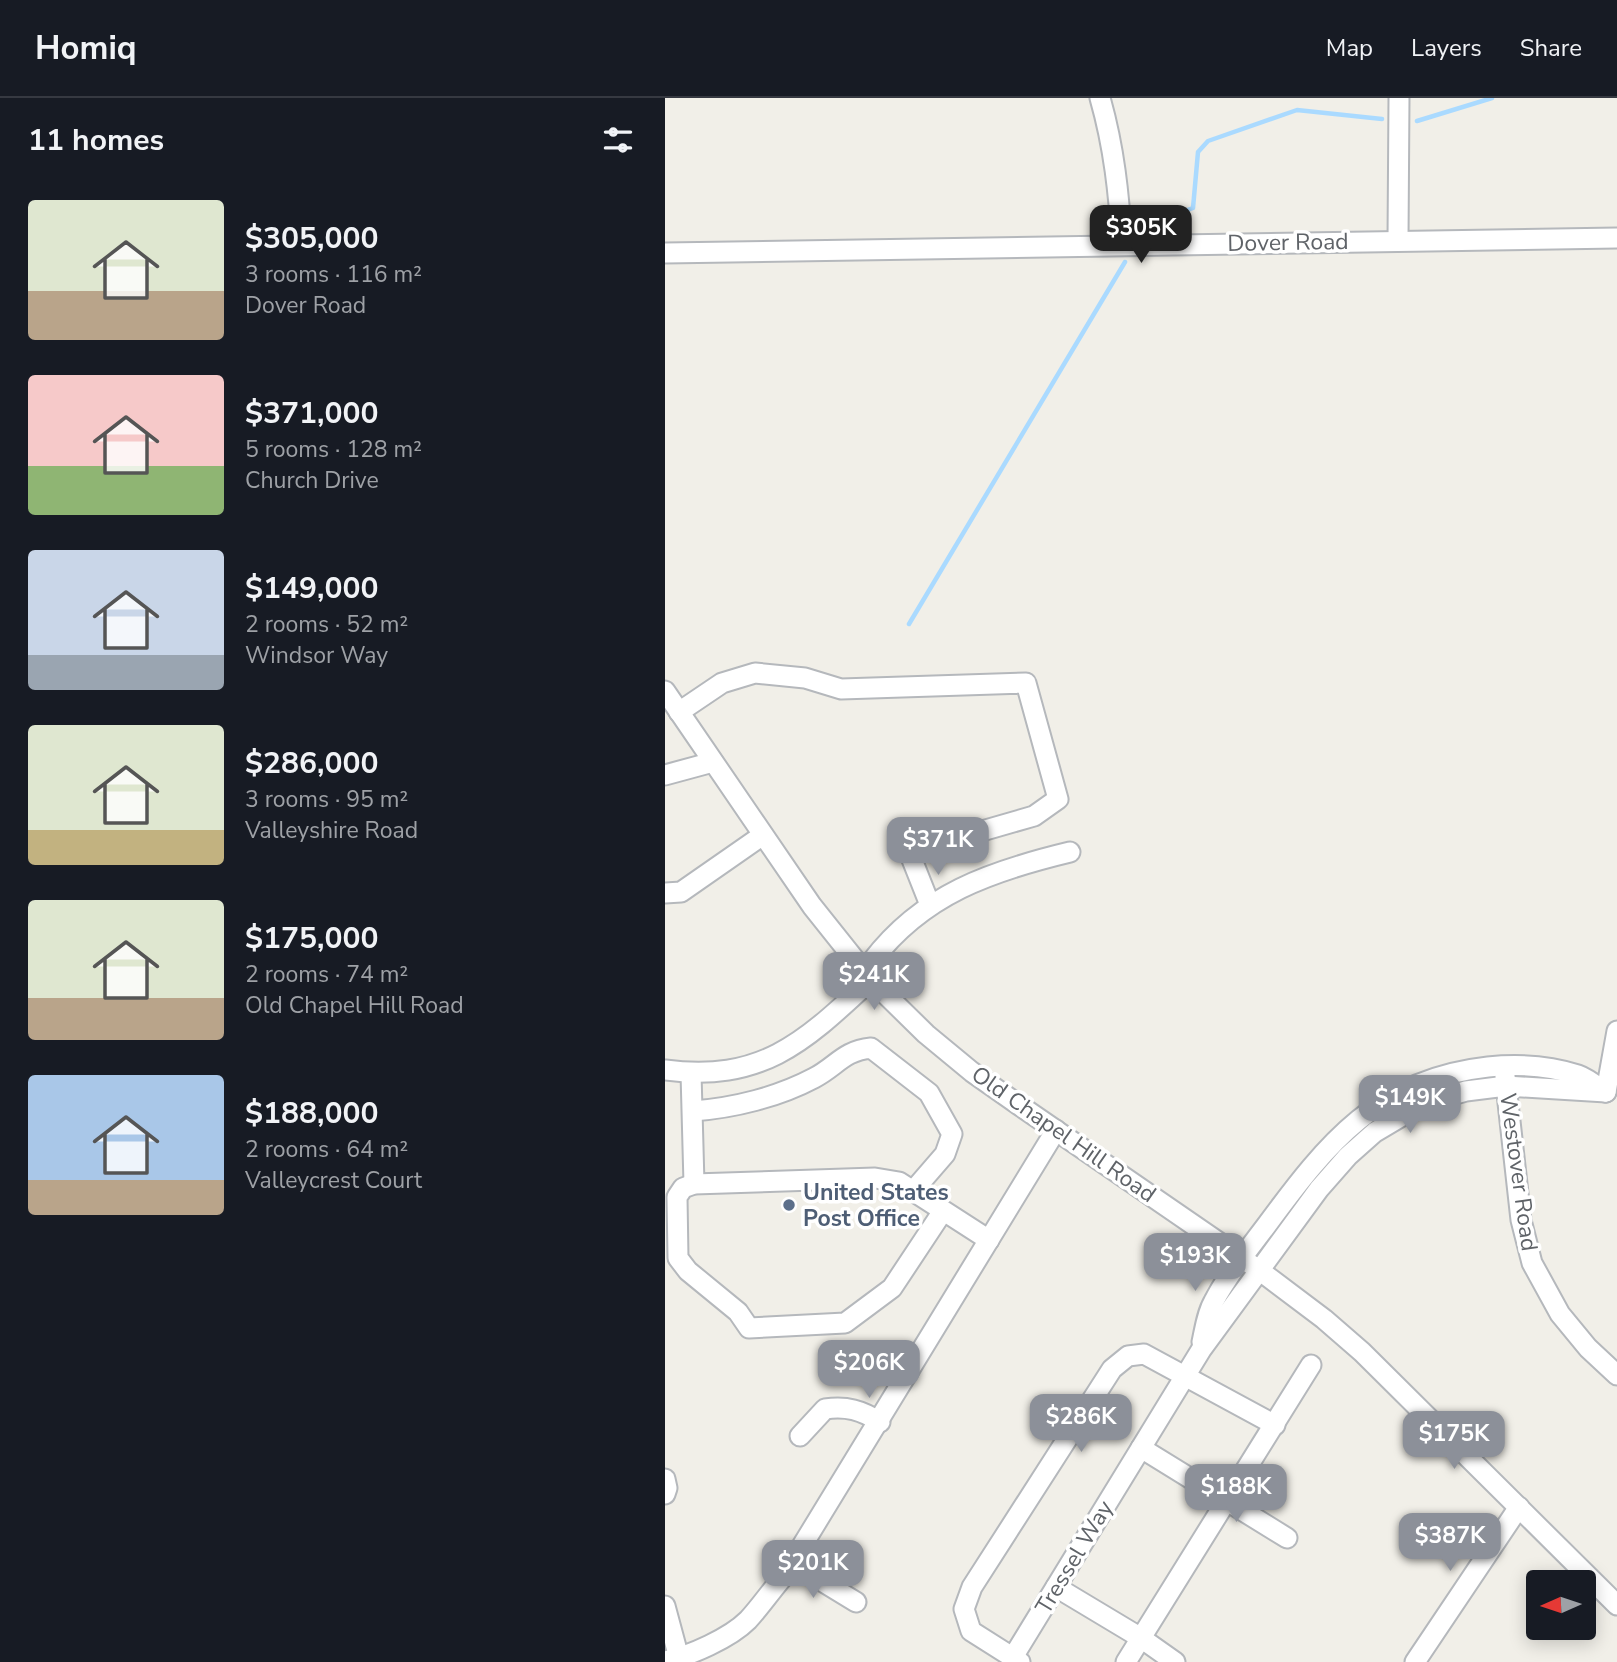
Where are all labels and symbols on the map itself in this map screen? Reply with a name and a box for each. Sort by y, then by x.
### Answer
pin: $305K [1092,206,1190,265]
street label: Dover Road [1227,226,1349,259]
pin: $371K [889,818,987,877]
pin: $241K [825,953,923,1012]
street label: Old Chapel Hill Road [965,1059,1162,1210]
pin: $149K [1361,1076,1459,1135]
street label: Westover Road [1492,1091,1545,1253]
place label: United States Post Office [803,1177,949,1234]
marker: United States Post Office [781,1197,797,1213]
pin: $193K [1146,1234,1244,1293]
pin: $206K [820,1340,918,1400]
pin: $286K [1032,1394,1130,1454]
pin: $175K [1405,1412,1503,1471]
pin: $188K [1187,1464,1285,1524]
street label: Tressel Way [1028,1495,1121,1620]
pin: $387K [1401,1514,1499,1573]
pin: $201K [764,1540,862,1600]
north arrow [1526,1570,1596,1640]

